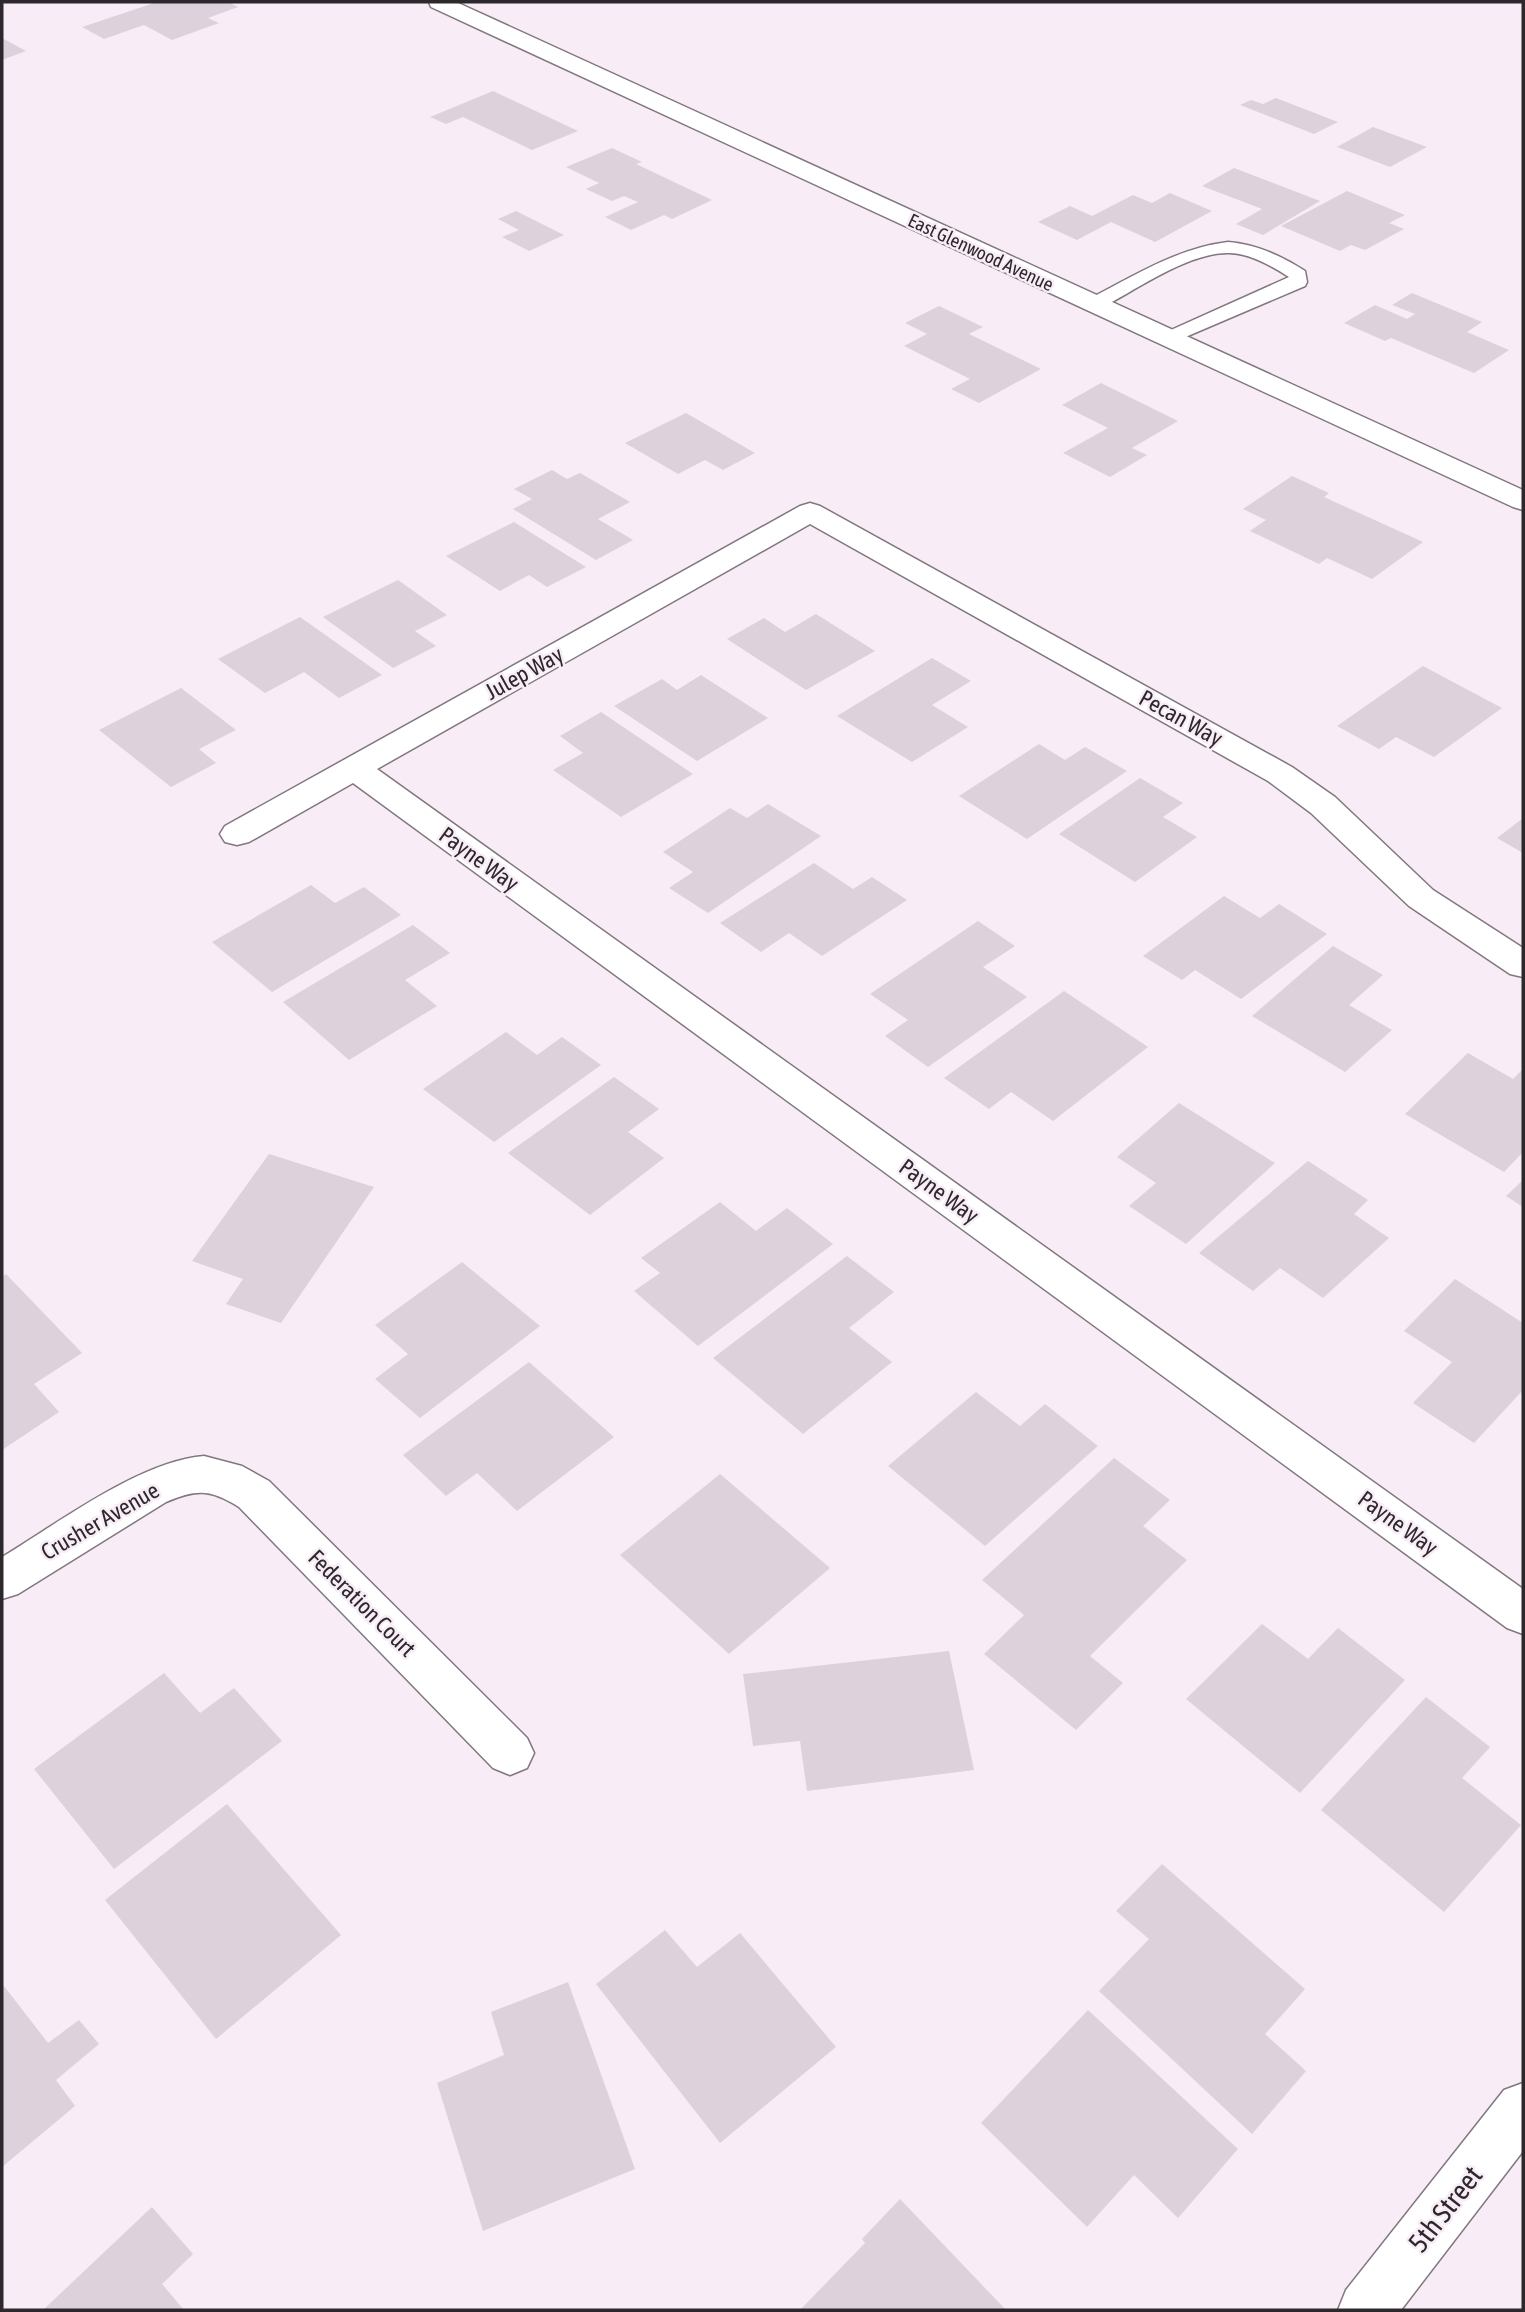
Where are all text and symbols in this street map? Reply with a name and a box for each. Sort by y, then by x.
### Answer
street label: East Glenwood Avenue [905,209,1057,295]
street label: Julep Way [481,641,567,705]
street label: Pecan Way [1135,685,1227,751]
street label: Payne Way [434,821,524,897]
street label: Payne Way [894,1153,984,1229]
street label: Crusher Avenue [37,1477,163,1565]
street label: Payne Way [1353,1485,1443,1561]
street label: Federation Court [303,1544,421,1662]
street label: 5th Street [1402,2160,1488,2258]

